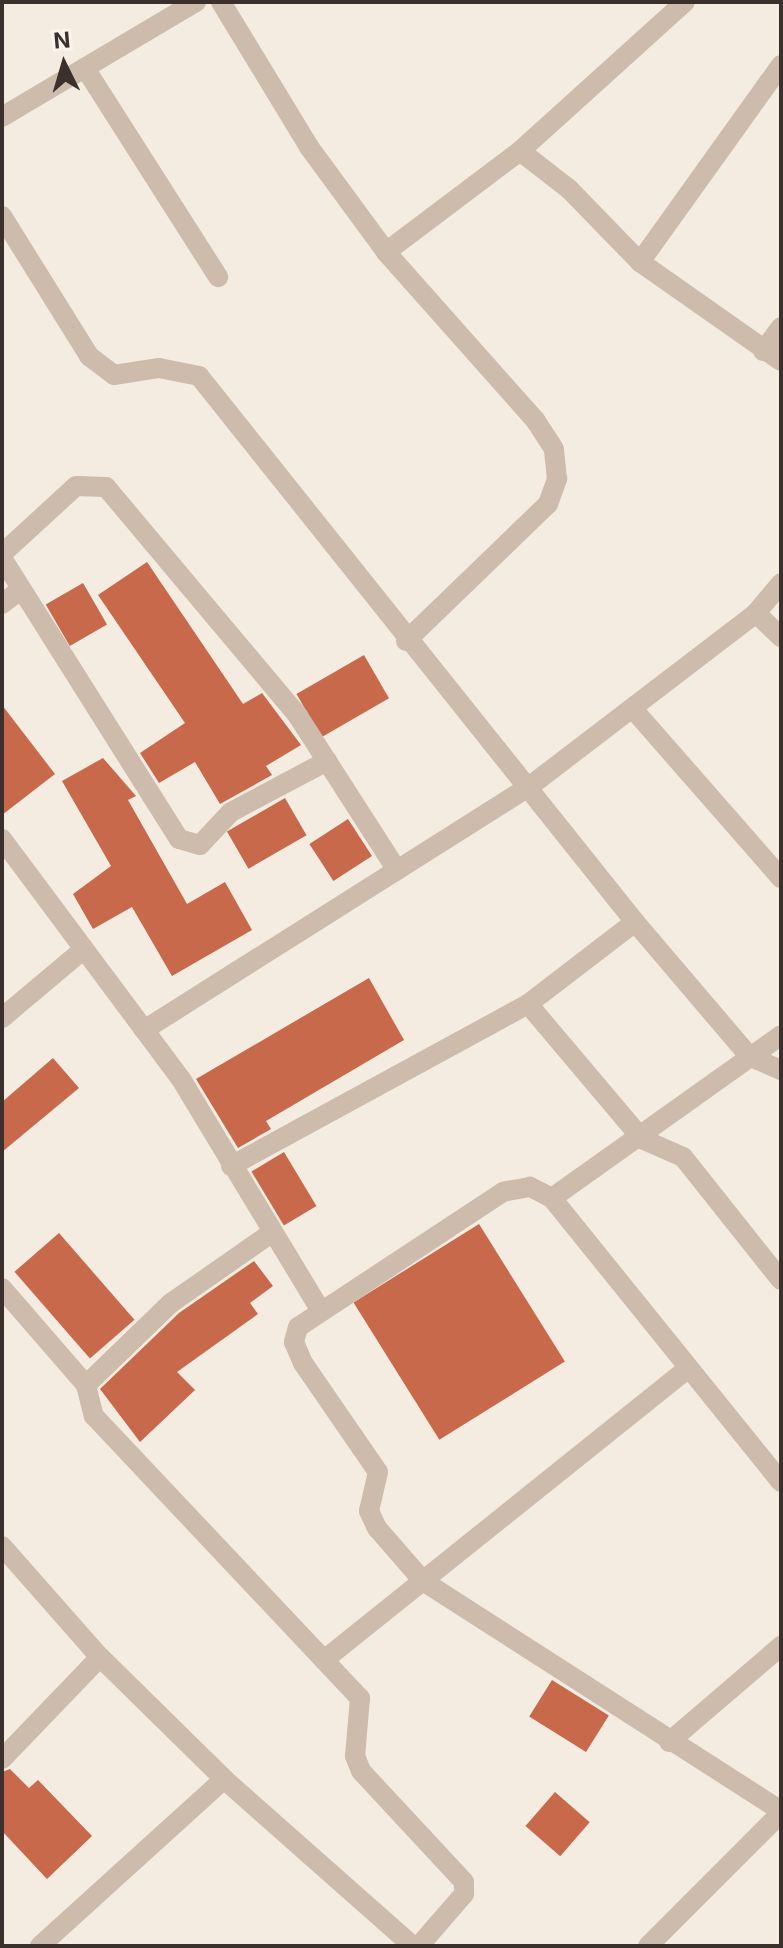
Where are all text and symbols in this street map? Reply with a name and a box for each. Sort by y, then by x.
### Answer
north arrow [24,24,104,104]
text: N [52,26,71,54]

